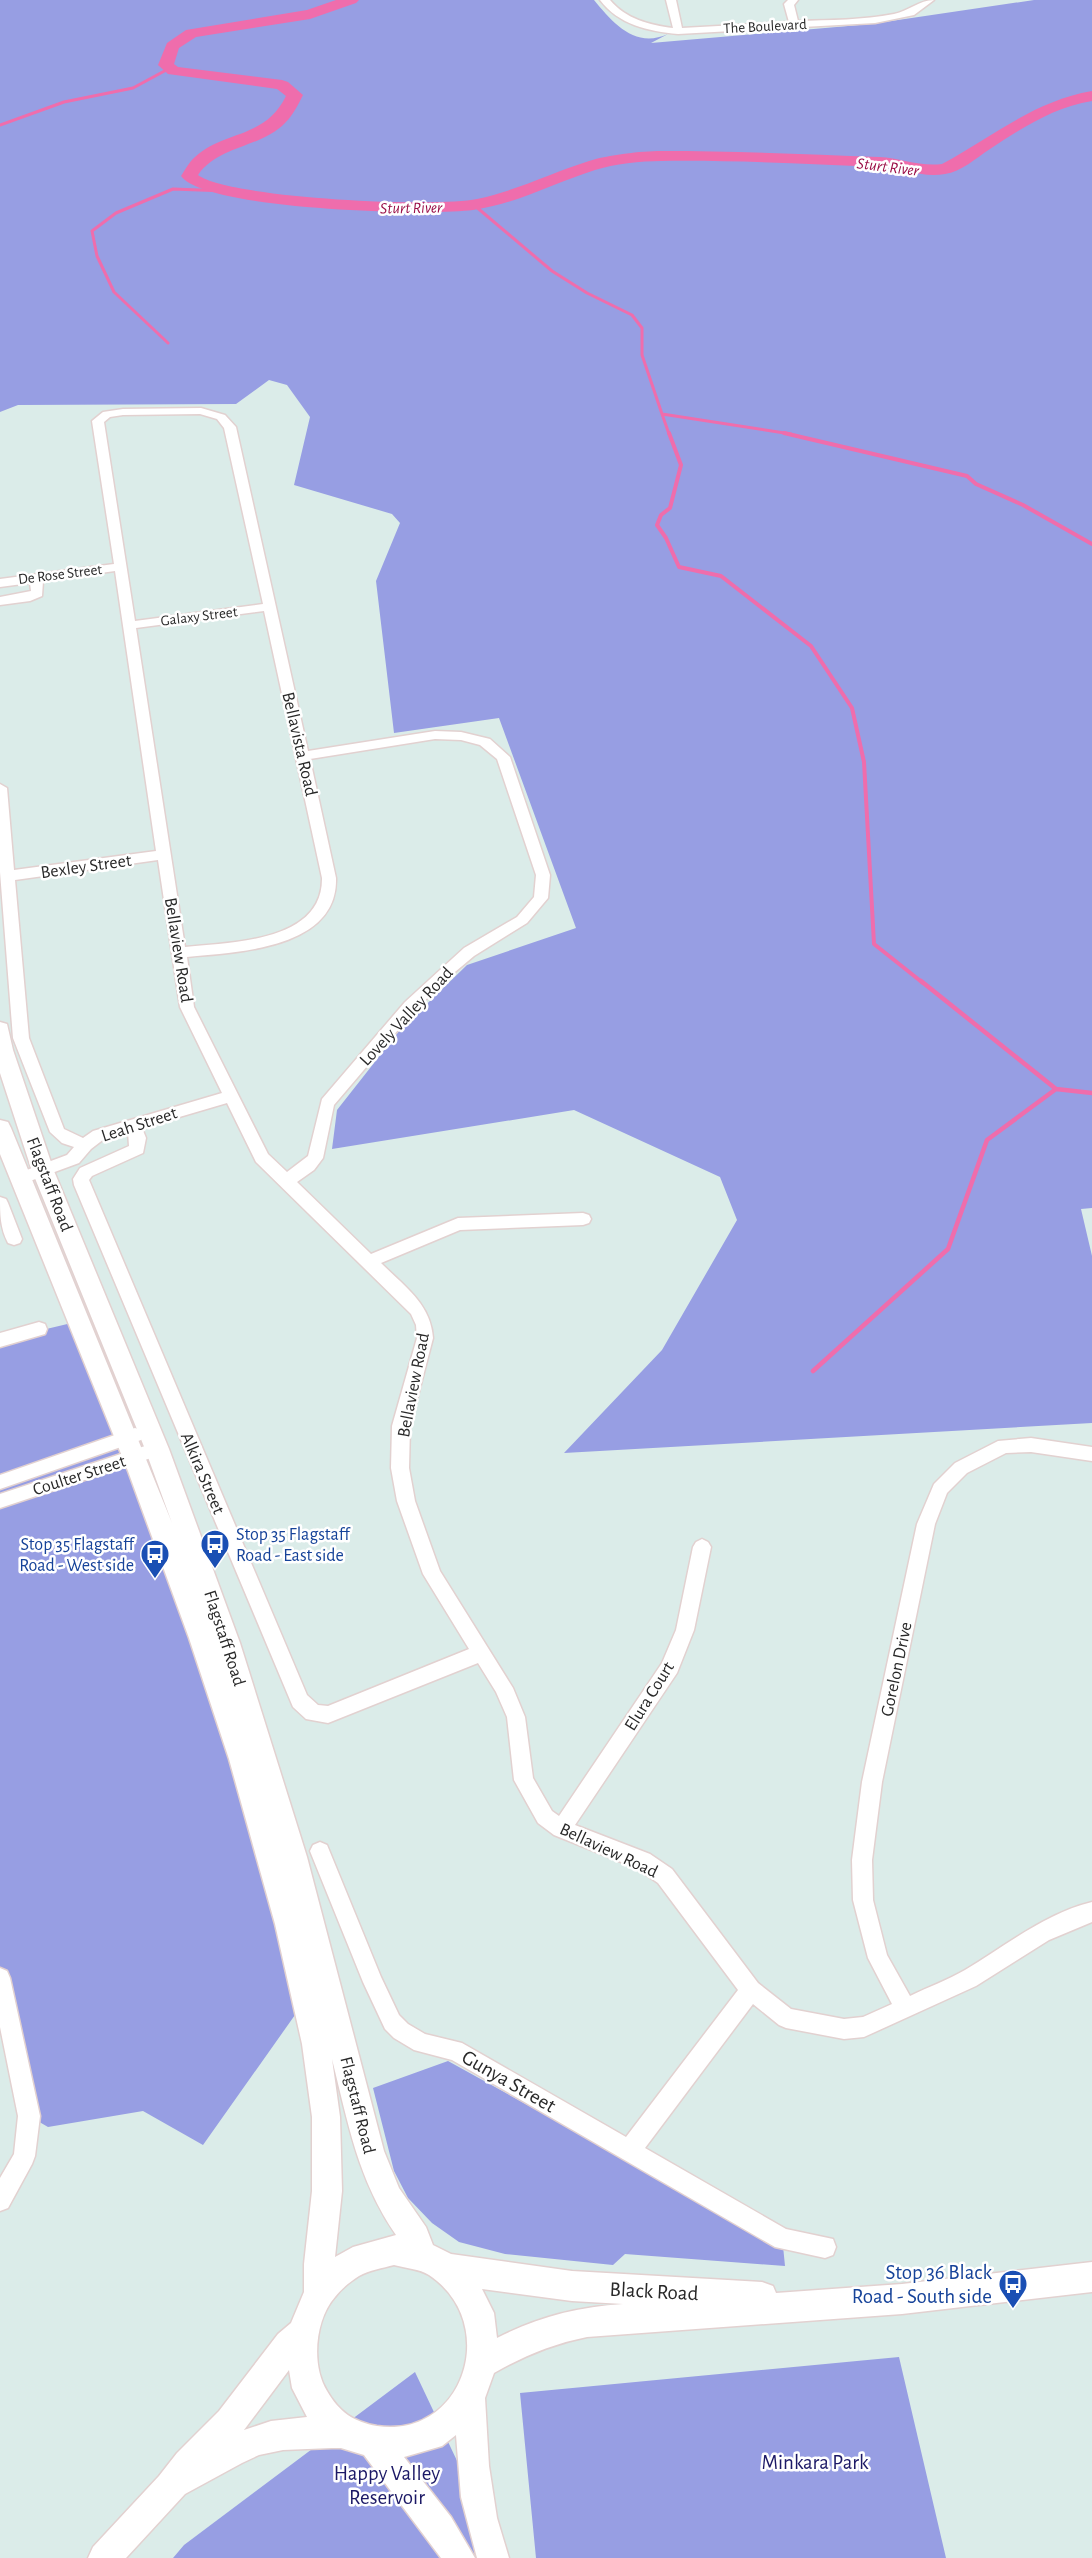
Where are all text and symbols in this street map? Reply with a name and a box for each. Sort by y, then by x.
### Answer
street label: The Boulevard [723,17,807,36]
water label: Sturt River [856,155,921,179]
water label: Sturt River [380,199,443,217]
street label: De Rose Street [17,562,103,587]
street label: Galaxy Street [160,604,238,629]
street label: Bellavista Road [278,690,320,798]
street label: Bexley Street [40,852,133,882]
street label: Bellaview Road [161,896,195,1004]
street label: Lovely Valley Road [357,964,457,1070]
street label: Leah Street [99,1104,180,1146]
street label: Flagstaff Road [23,1135,75,1234]
street label: Bellaview Road [395,1331,433,1439]
street label: Alkira Street [177,1430,227,1517]
street label: Coulter Street [31,1452,128,1499]
place label: Stop 35 Flagstaff Road - East side [236,1526,351,1565]
bus stop icon: Stop 35 Flagstaff Road - East side [199,1528,231,1570]
place label: Stop 35 Flagstaff Road - West side [19,1536,136,1575]
bus stop icon: Stop 35 Flagstaff Road - West side [139,1538,171,1580]
street label: Flagstaff Road [200,1588,248,1688]
street label: Gorelon Drive [878,1620,916,1718]
street label: Elura Court [622,1659,678,1734]
street label: Bellaview Road [557,1820,660,1881]
street label: Gunya Street [458,2046,559,2117]
street label: Flagstaff Road [336,2055,378,2156]
place label: Stop 36 Black Road - South side [852,2262,992,2307]
bus stop icon: Stop 36 Black Road - South side [997,2268,1029,2310]
street label: Black Road [609,2279,699,2304]
park label: Minkara Park [761,2452,869,2473]
park label: Happy Valley Reservoir [334,2463,440,2508]

